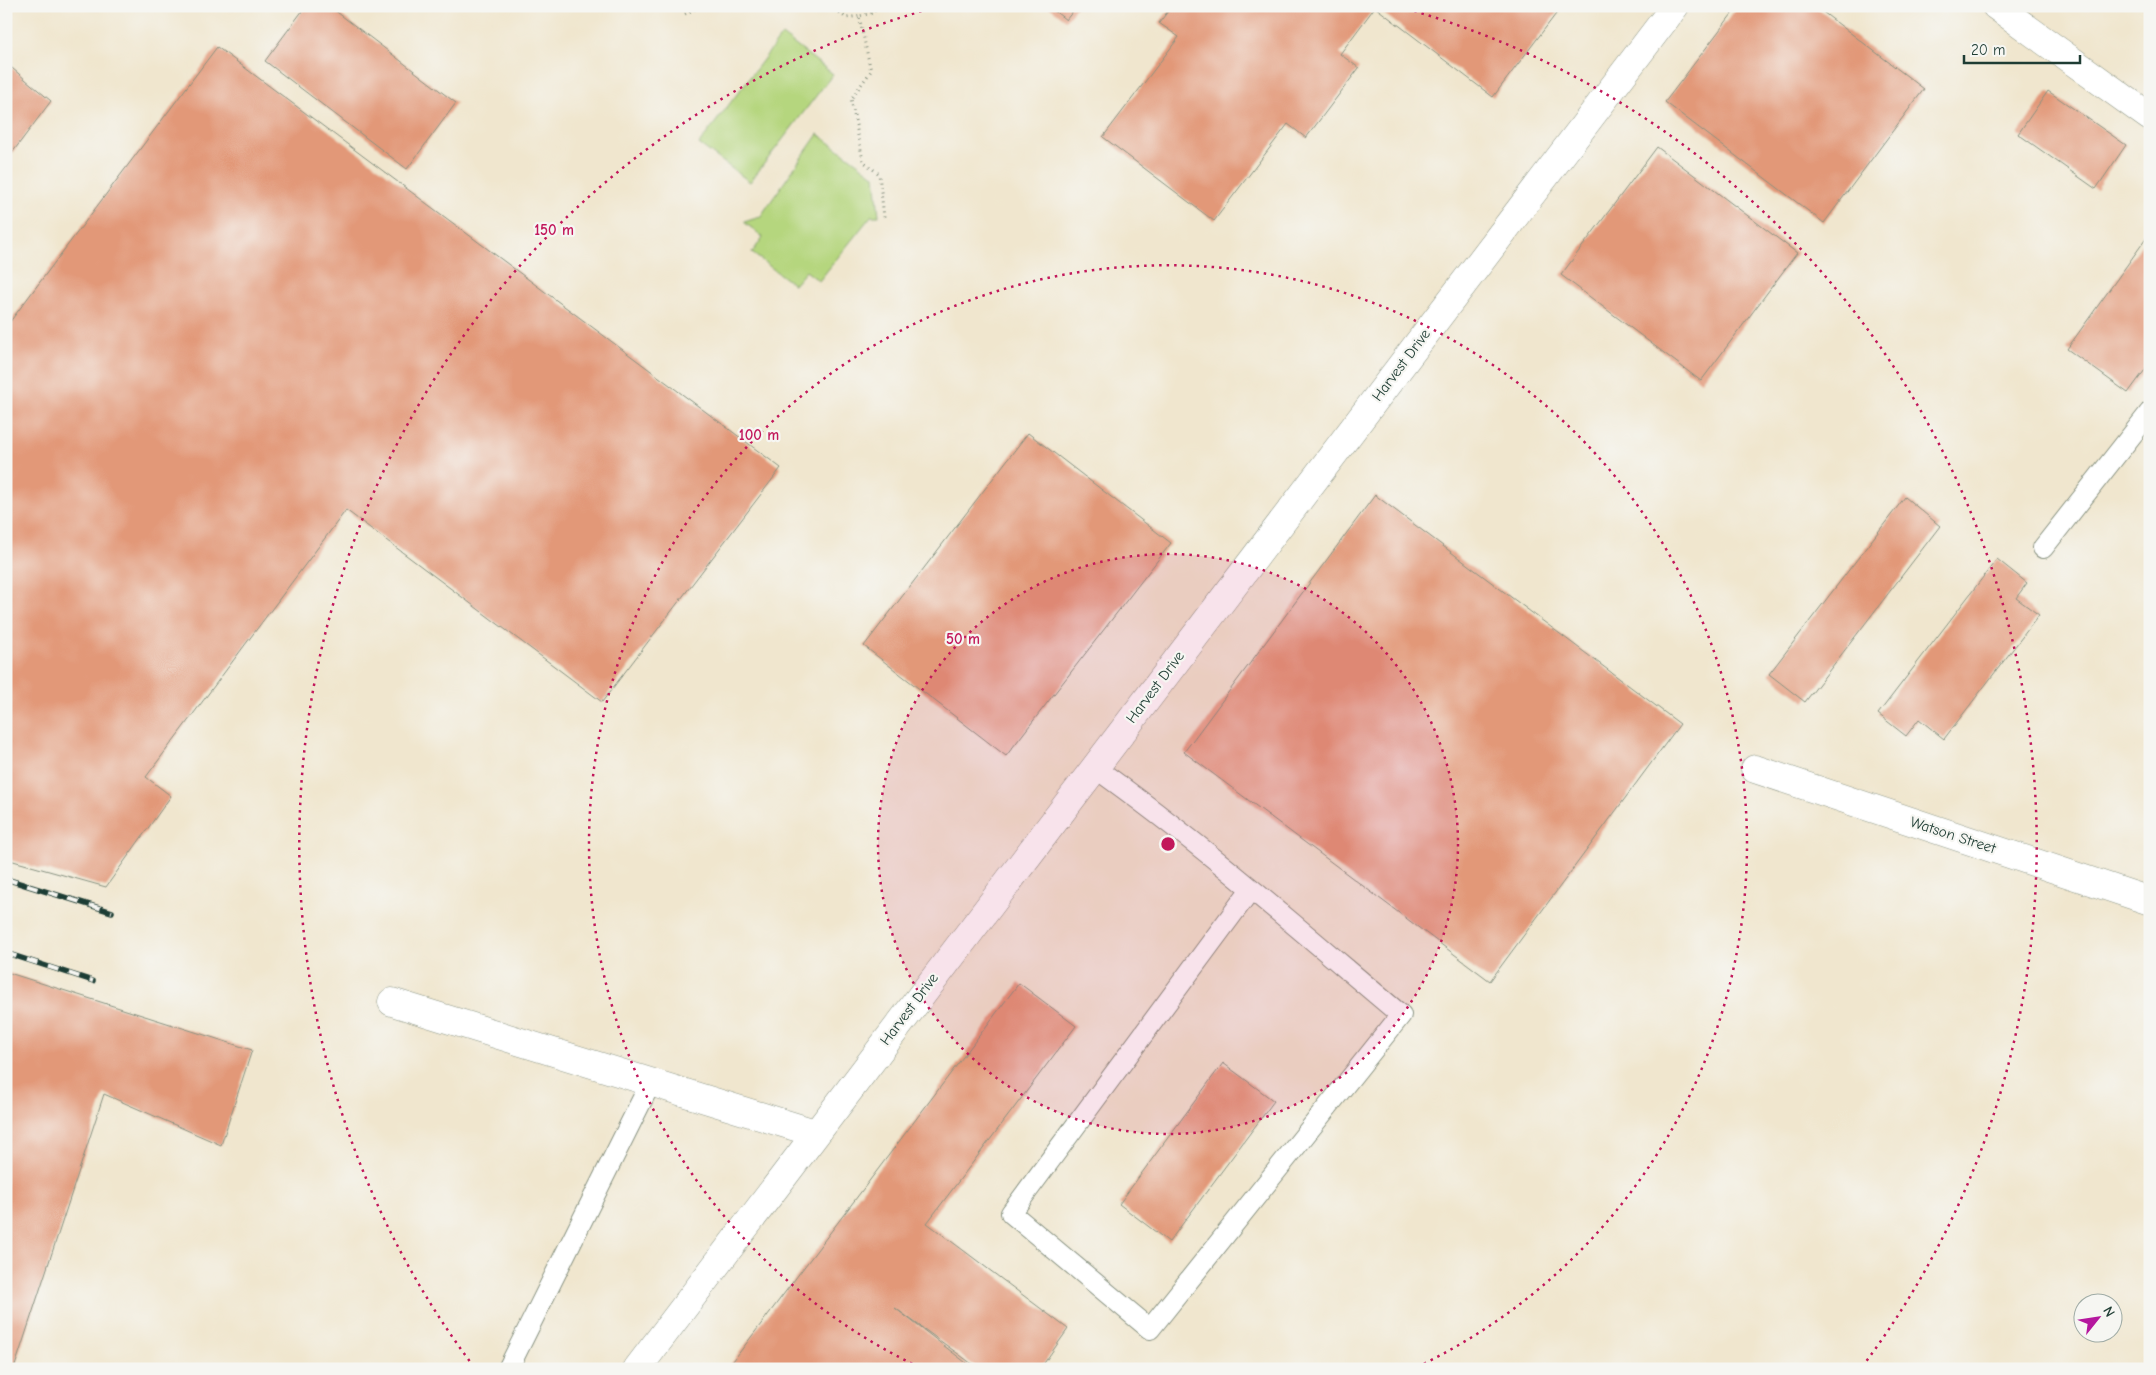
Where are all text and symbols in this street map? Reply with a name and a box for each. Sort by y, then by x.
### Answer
scale bar [1964,32,2080,64]
text: 20 m [1971,41,2005,59]
text: 150 m [534,221,574,239]
street label: Harvest Drive [1368,325,1434,405]
text: 100 m [739,426,779,444]
text: 50 m [946,630,980,648]
street label: Harvest Drive [1122,647,1188,727]
street label: Watson Street [1908,813,1999,858]
centre of rings [1159,835,1177,853]
street label: Harvest Drive [876,969,942,1049]
north arrow [2074,1292,2124,1342]
text: N [2099,1304,2118,1320]

